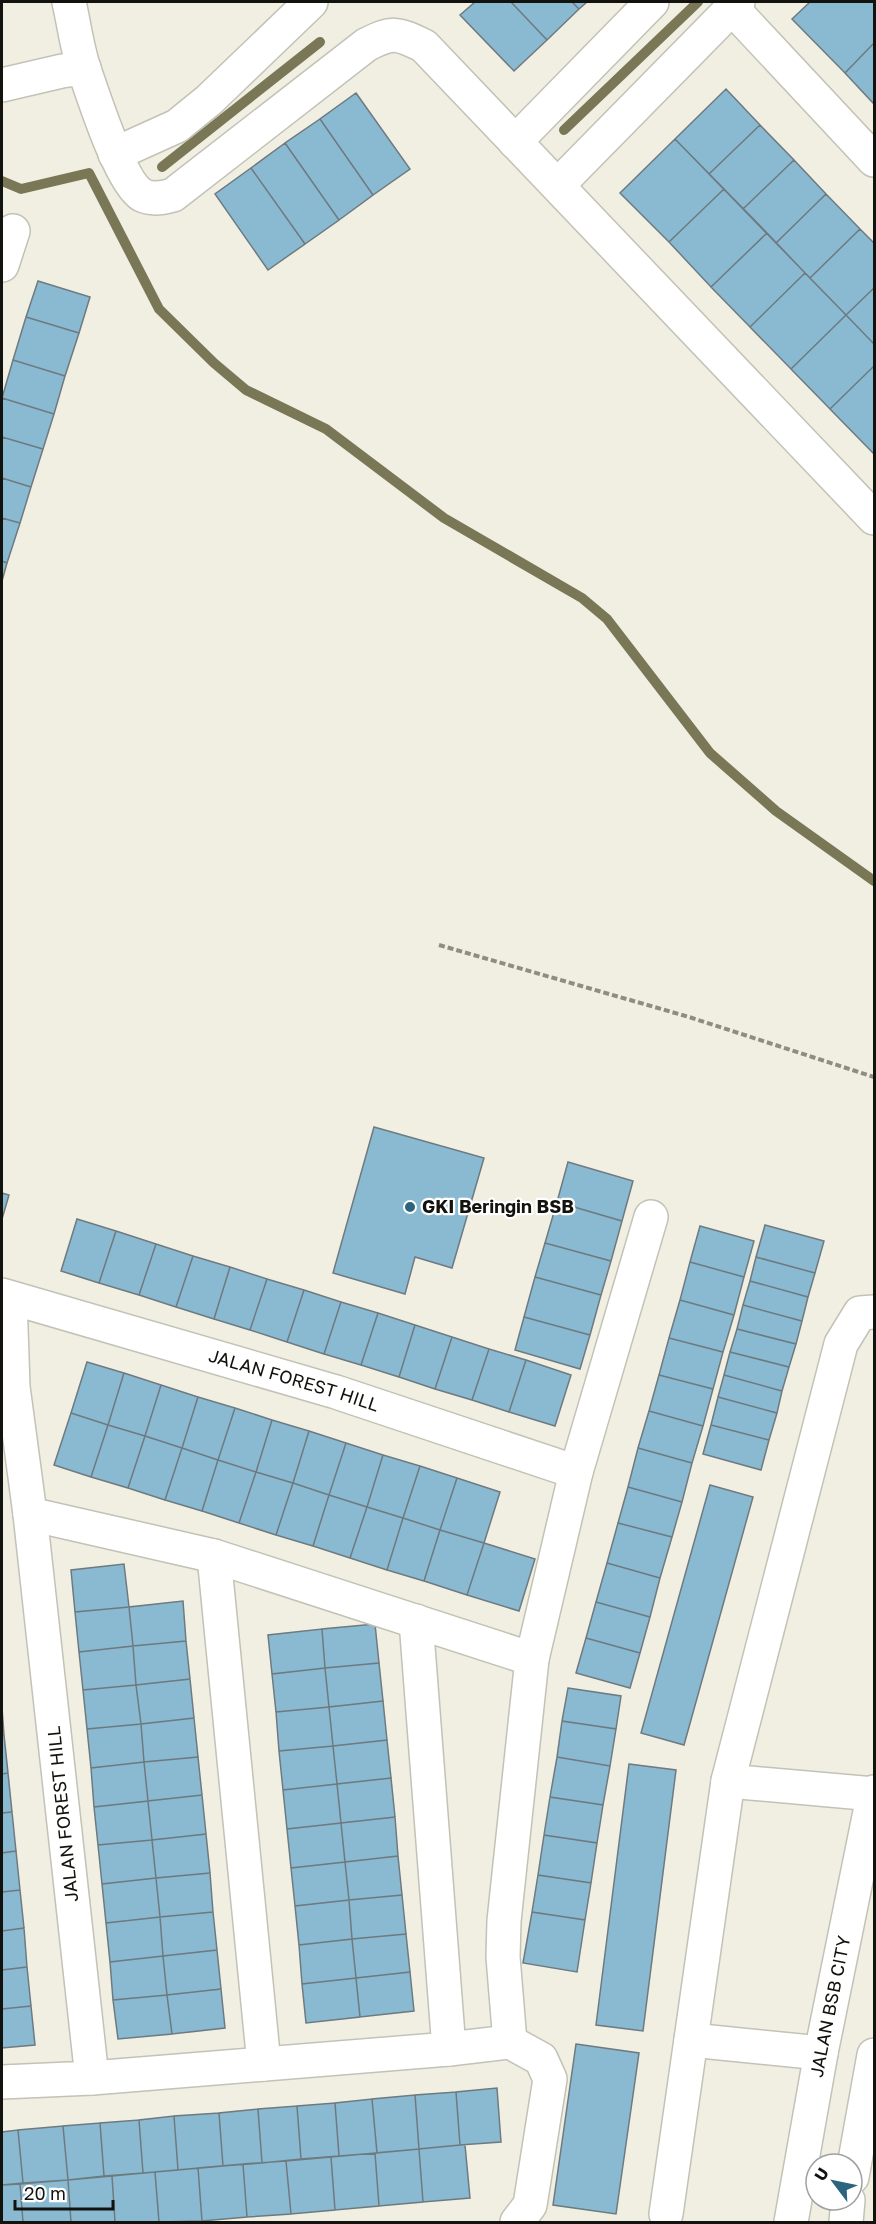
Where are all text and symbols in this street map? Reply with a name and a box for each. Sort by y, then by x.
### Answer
place label: GKI Beringin BSB [422,1195,574,1217]
marker: GKI Beringin BSB [403,1200,417,1214]
street label: JALAN FOREST HILL [206,1344,382,1416]
street label: JALAN FOREST HILL [42,1725,82,1903]
street label: JALAN BSB CITY [805,1933,855,2079]
north arrow [804,2152,864,2212]
text: U [810,2164,833,2184]
scale bar [15,2173,112,2211]
text: 20 m [24,2182,66,2204]

